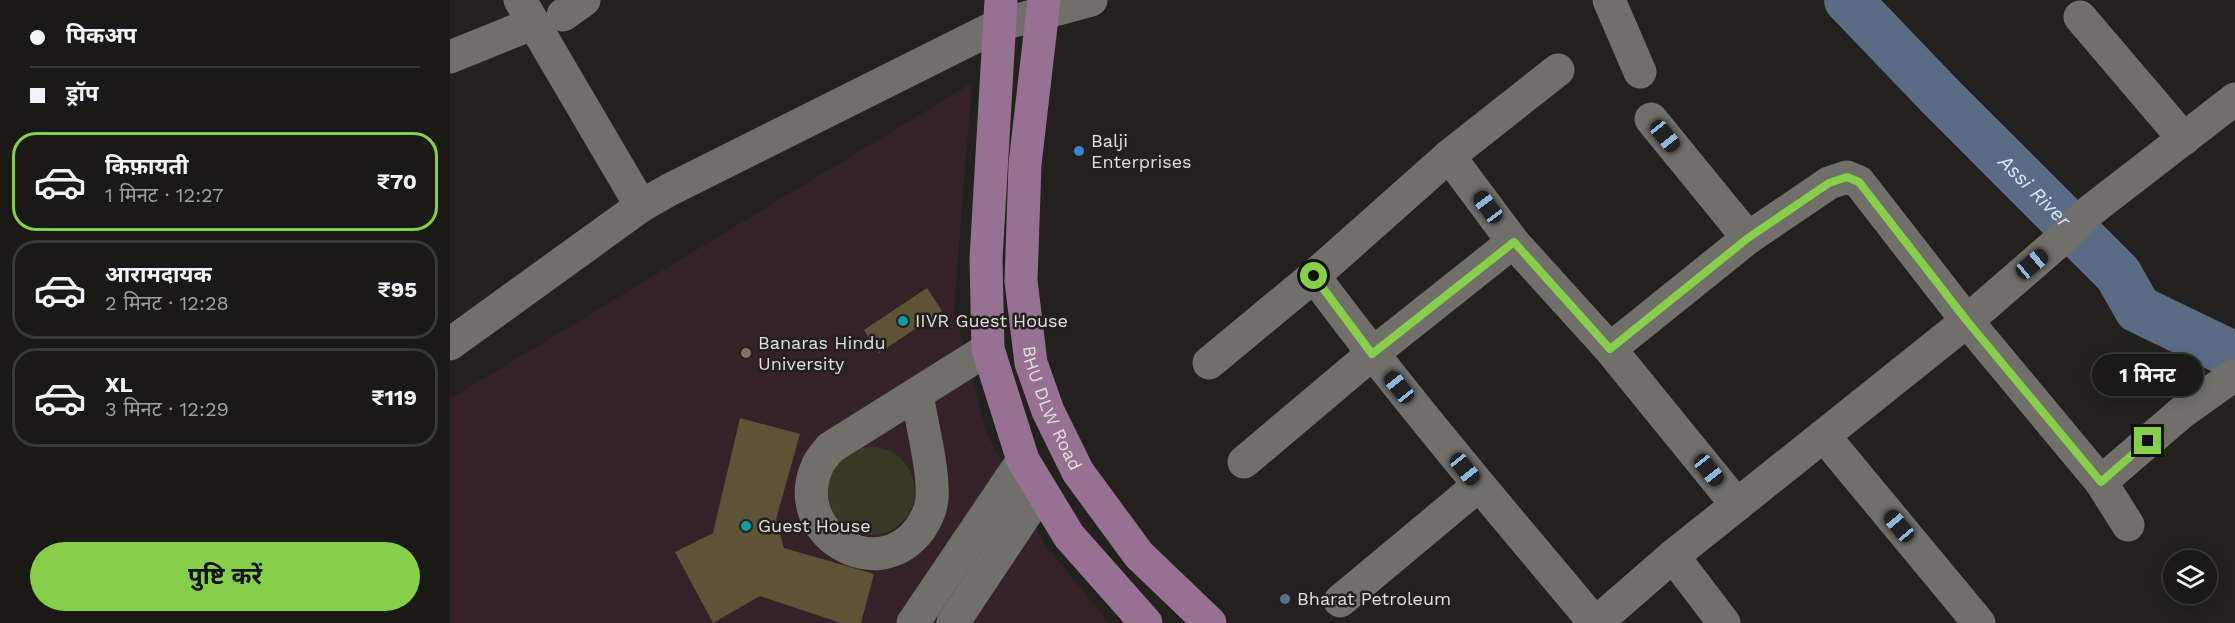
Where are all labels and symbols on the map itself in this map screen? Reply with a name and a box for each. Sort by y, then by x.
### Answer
car [1647,116,1683,156]
place label: Balji Enterprises [1091,130,1192,172]
marker: Balji Enterprises [1072,144,1086,158]
water label: Assi River [1993,149,2077,233]
car [1470,187,1506,227]
car [2012,246,2052,282]
route start [1300,262,1327,289]
place label: IIVR Guest House [915,310,1068,331]
marker: IIVR Guest House [896,314,910,328]
place label: Banaras Hindu University [758,332,886,374]
street label: BHU DLW Road [1019,344,1087,474]
marker: Banaras Hindu University [739,346,753,360]
callout: 1 मिनट [2092,354,2204,396]
car [1381,367,1417,407]
route end [2134,427,2161,454]
car [1447,449,1483,489]
car [1691,450,1727,490]
car [1881,506,1917,546]
place label: Guest House [758,515,871,536]
marker: Guest House [739,519,753,533]
place label: Bharat Petroleum [1297,588,1451,609]
marker: Bharat Petroleum [1278,592,1292,606]

